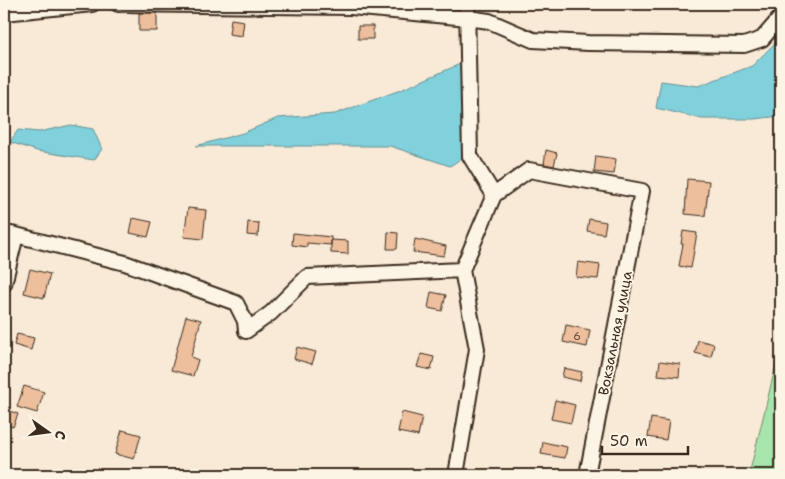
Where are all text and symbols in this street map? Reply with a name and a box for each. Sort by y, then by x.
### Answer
street label: Вокзальная улица [594,269,636,397]
house number: 6 [573,329,581,344]
north arrow [22,406,72,456]
scale bar [602,424,689,456]
text: С [51,429,70,441]
text: 50 m [610,431,648,451]

